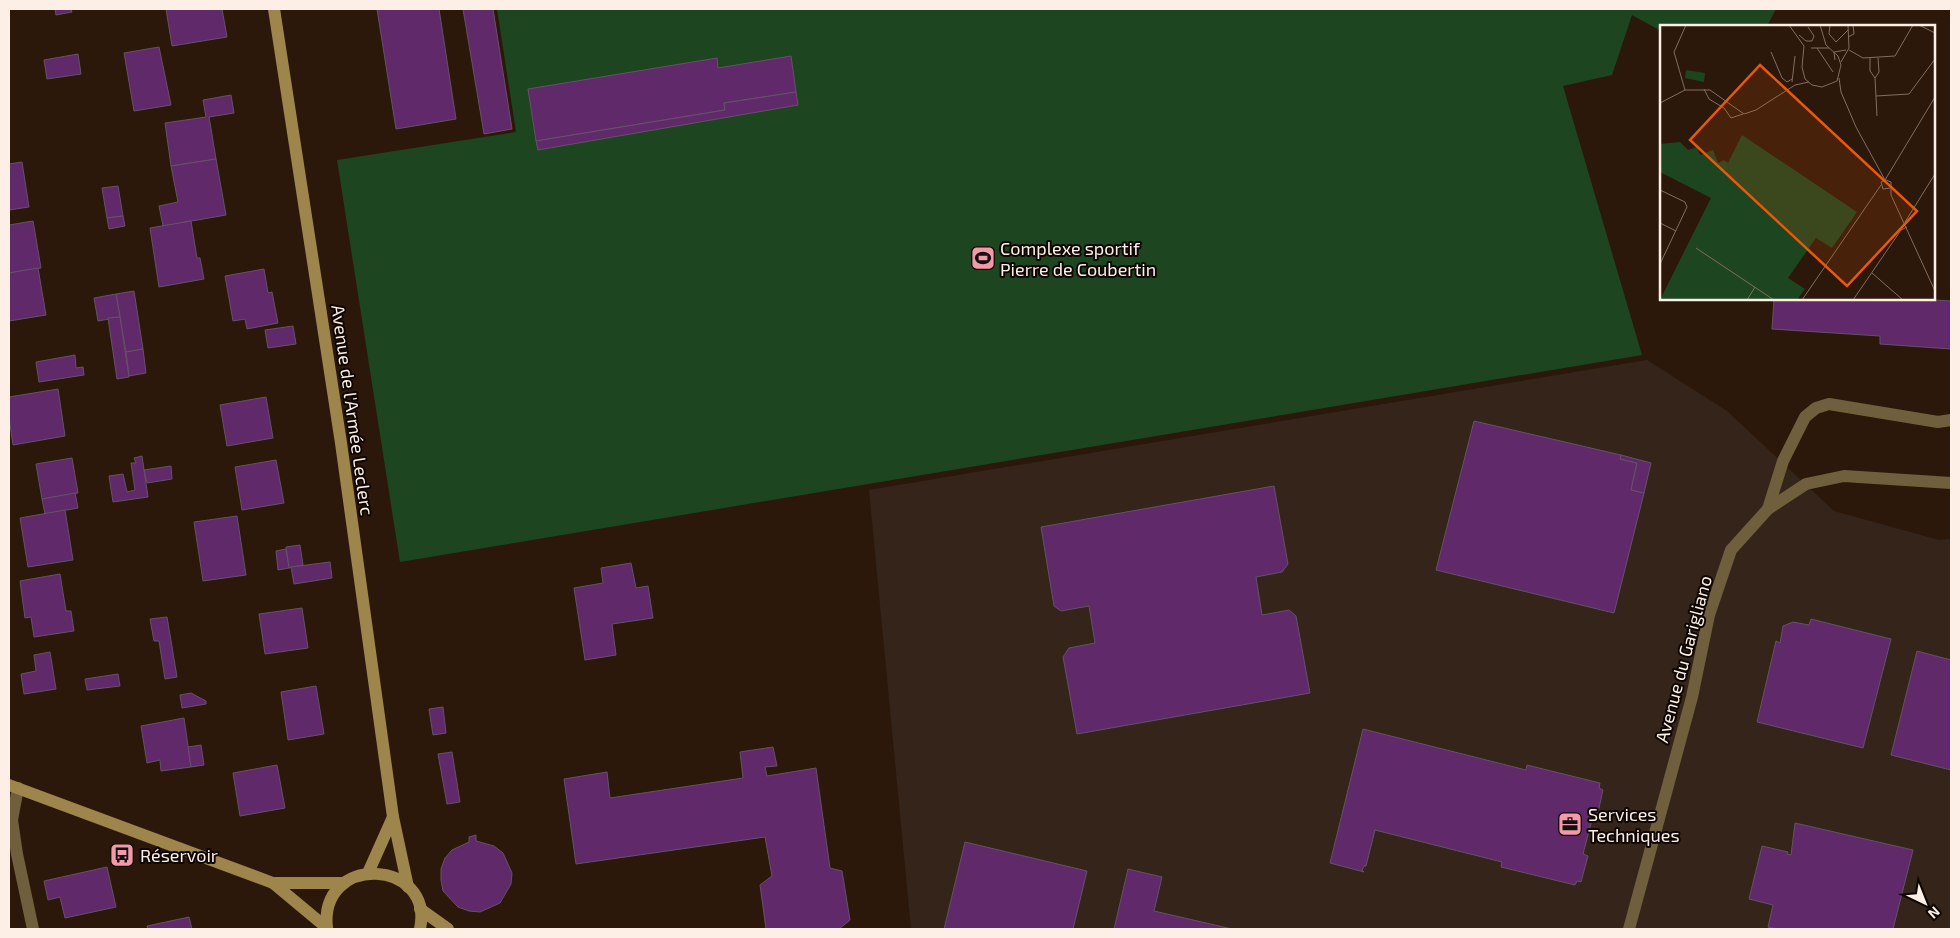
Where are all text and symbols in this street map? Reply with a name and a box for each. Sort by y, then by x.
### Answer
inset map [1660,25,1935,300]
place label: Complexe sportif Pierre de Coubertin [1000,237,1156,280]
sports icon: Complexe sportif Pierre de Coubertin [970,245,996,271]
street label: Avenue de l'Armée Leclerc [327,303,379,517]
street label: Avenue du Garigliano [1650,573,1716,745]
place label: Services Techniques [1588,803,1680,846]
office icon: Services Techniques [1557,811,1583,837]
bus stop icon: Réservoir [109,842,135,868]
place label: Réservoir [140,844,218,866]
north arrow [1900,878,1950,928]
text: N [1925,903,1944,923]

